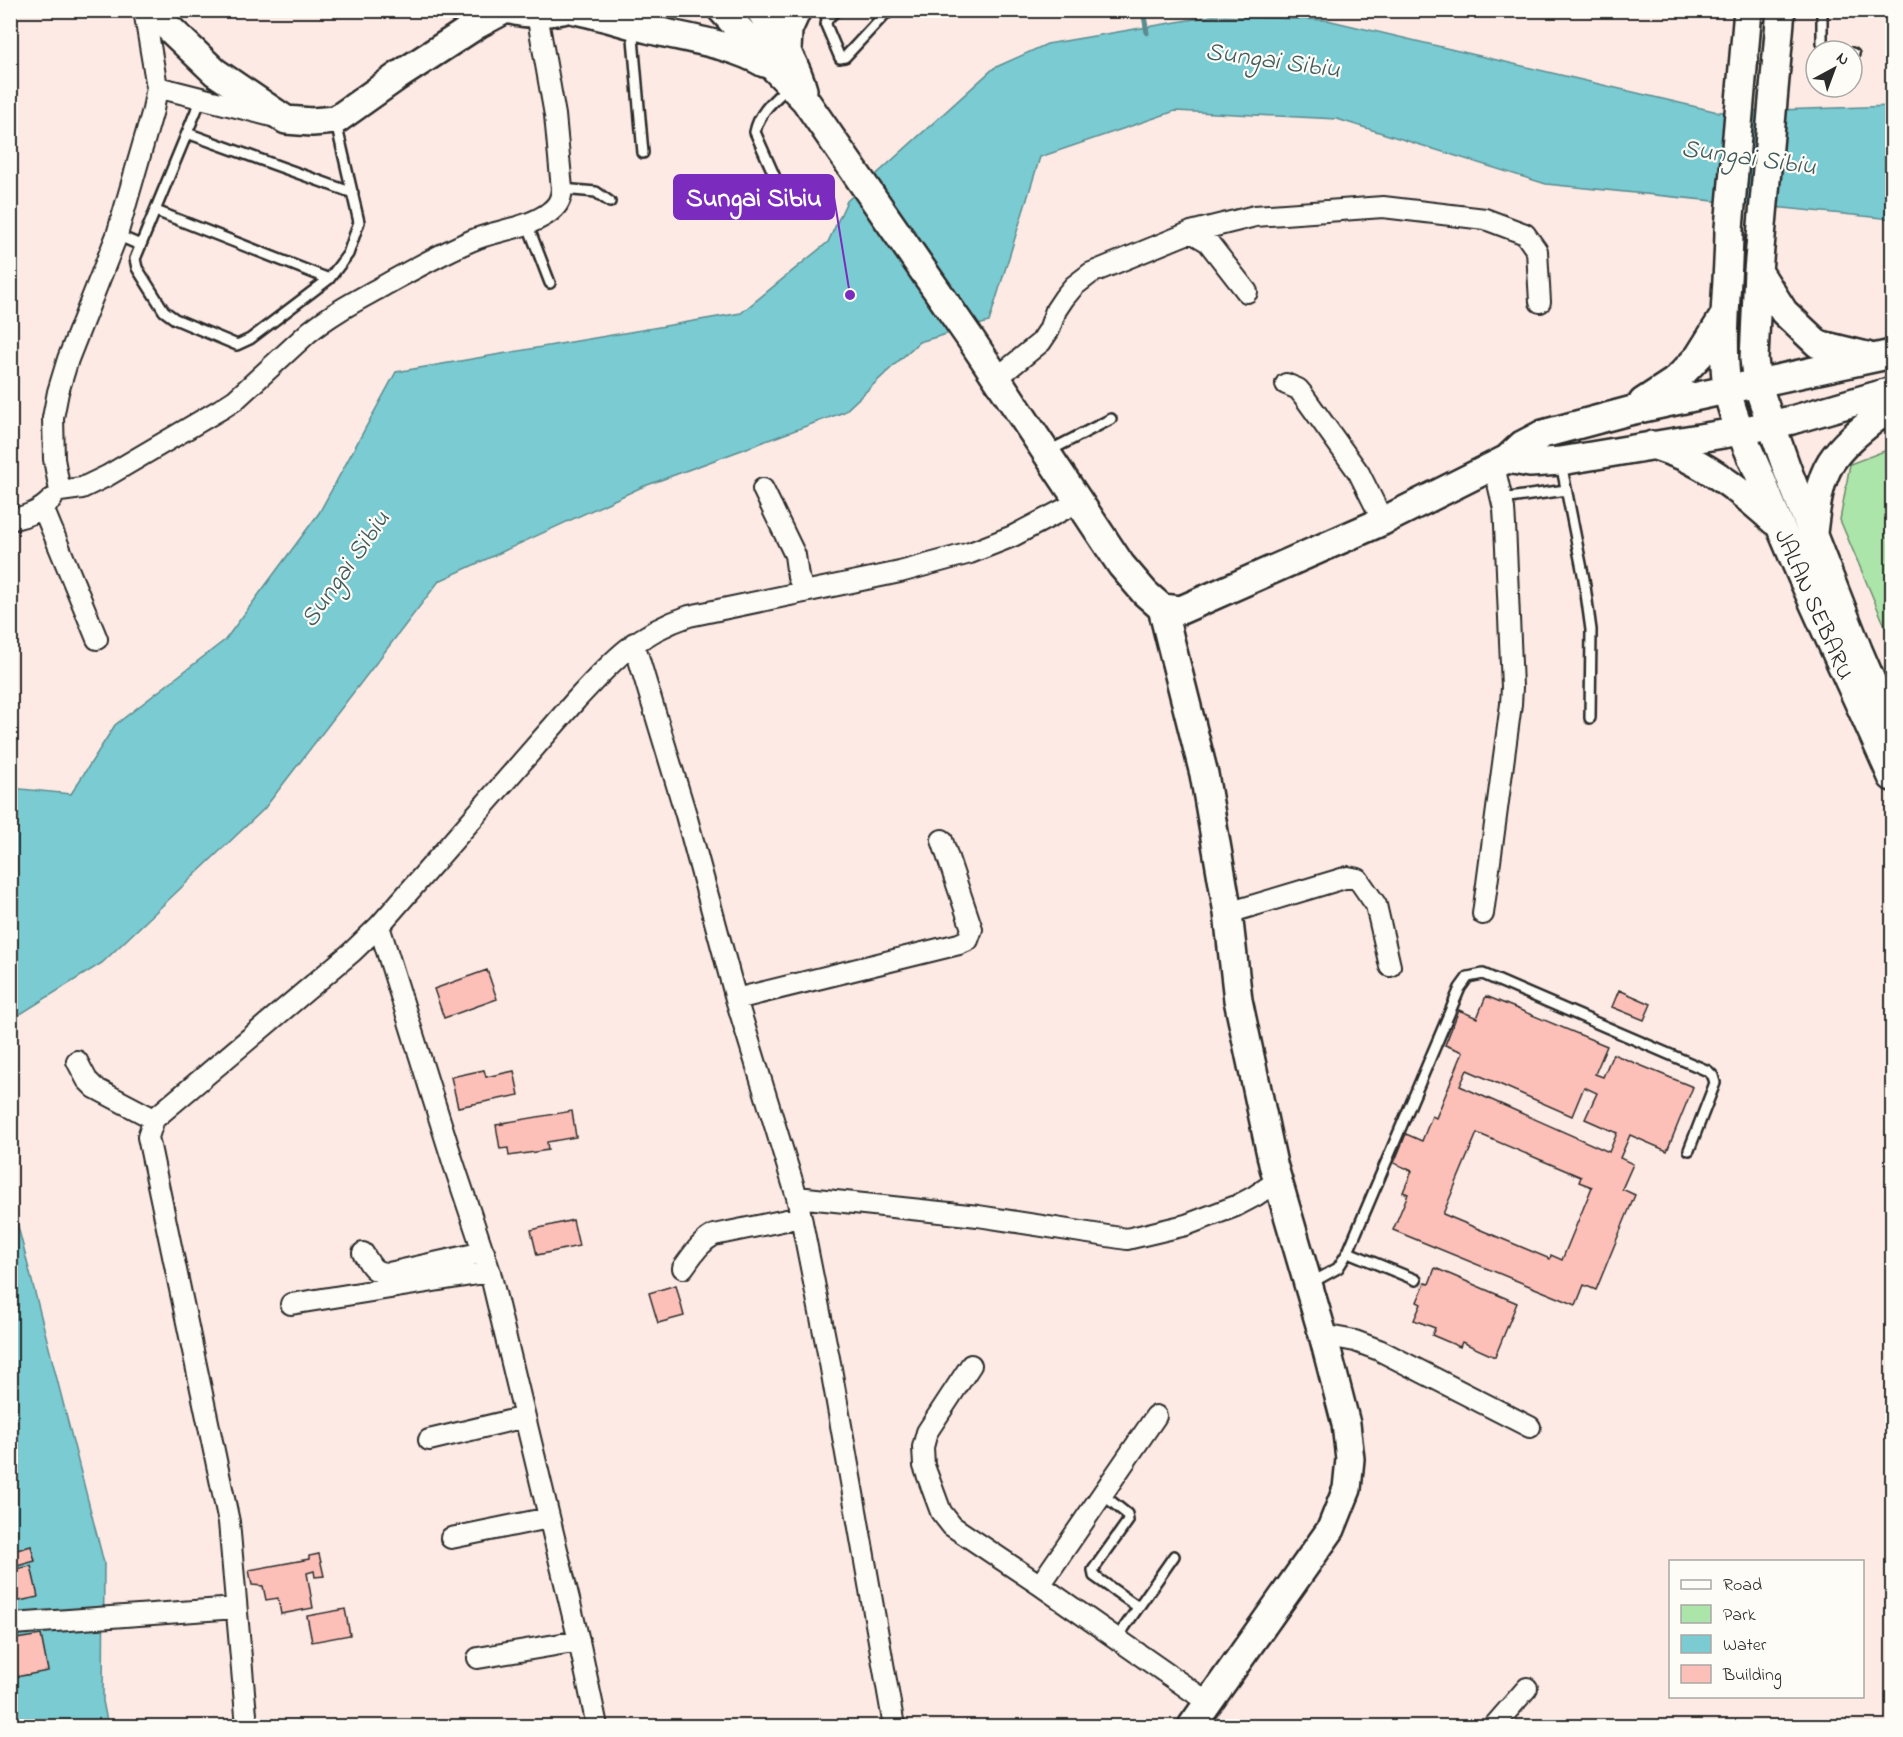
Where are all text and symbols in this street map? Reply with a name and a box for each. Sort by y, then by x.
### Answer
water label: Sungai Sibiu [1203,34,1343,90]
north arrow [1804,39,1864,99]
text: N [1831,47,1855,72]
water label: Sungai Sibiu [1679,131,1819,187]
callout: Sungai Sibiu [674,175,834,219]
text: Sungai Sibiu [686,181,822,220]
water label: Sungai Sibiu [292,503,401,636]
street label: JALAN SEBARU [1764,524,1862,686]
legend [1669,1560,1864,1698]
text: Road [1723,1573,1762,1599]
text: Park [1723,1603,1756,1629]
text: Water [1723,1633,1767,1659]
text: Building [1722,1663,1782,1690]

